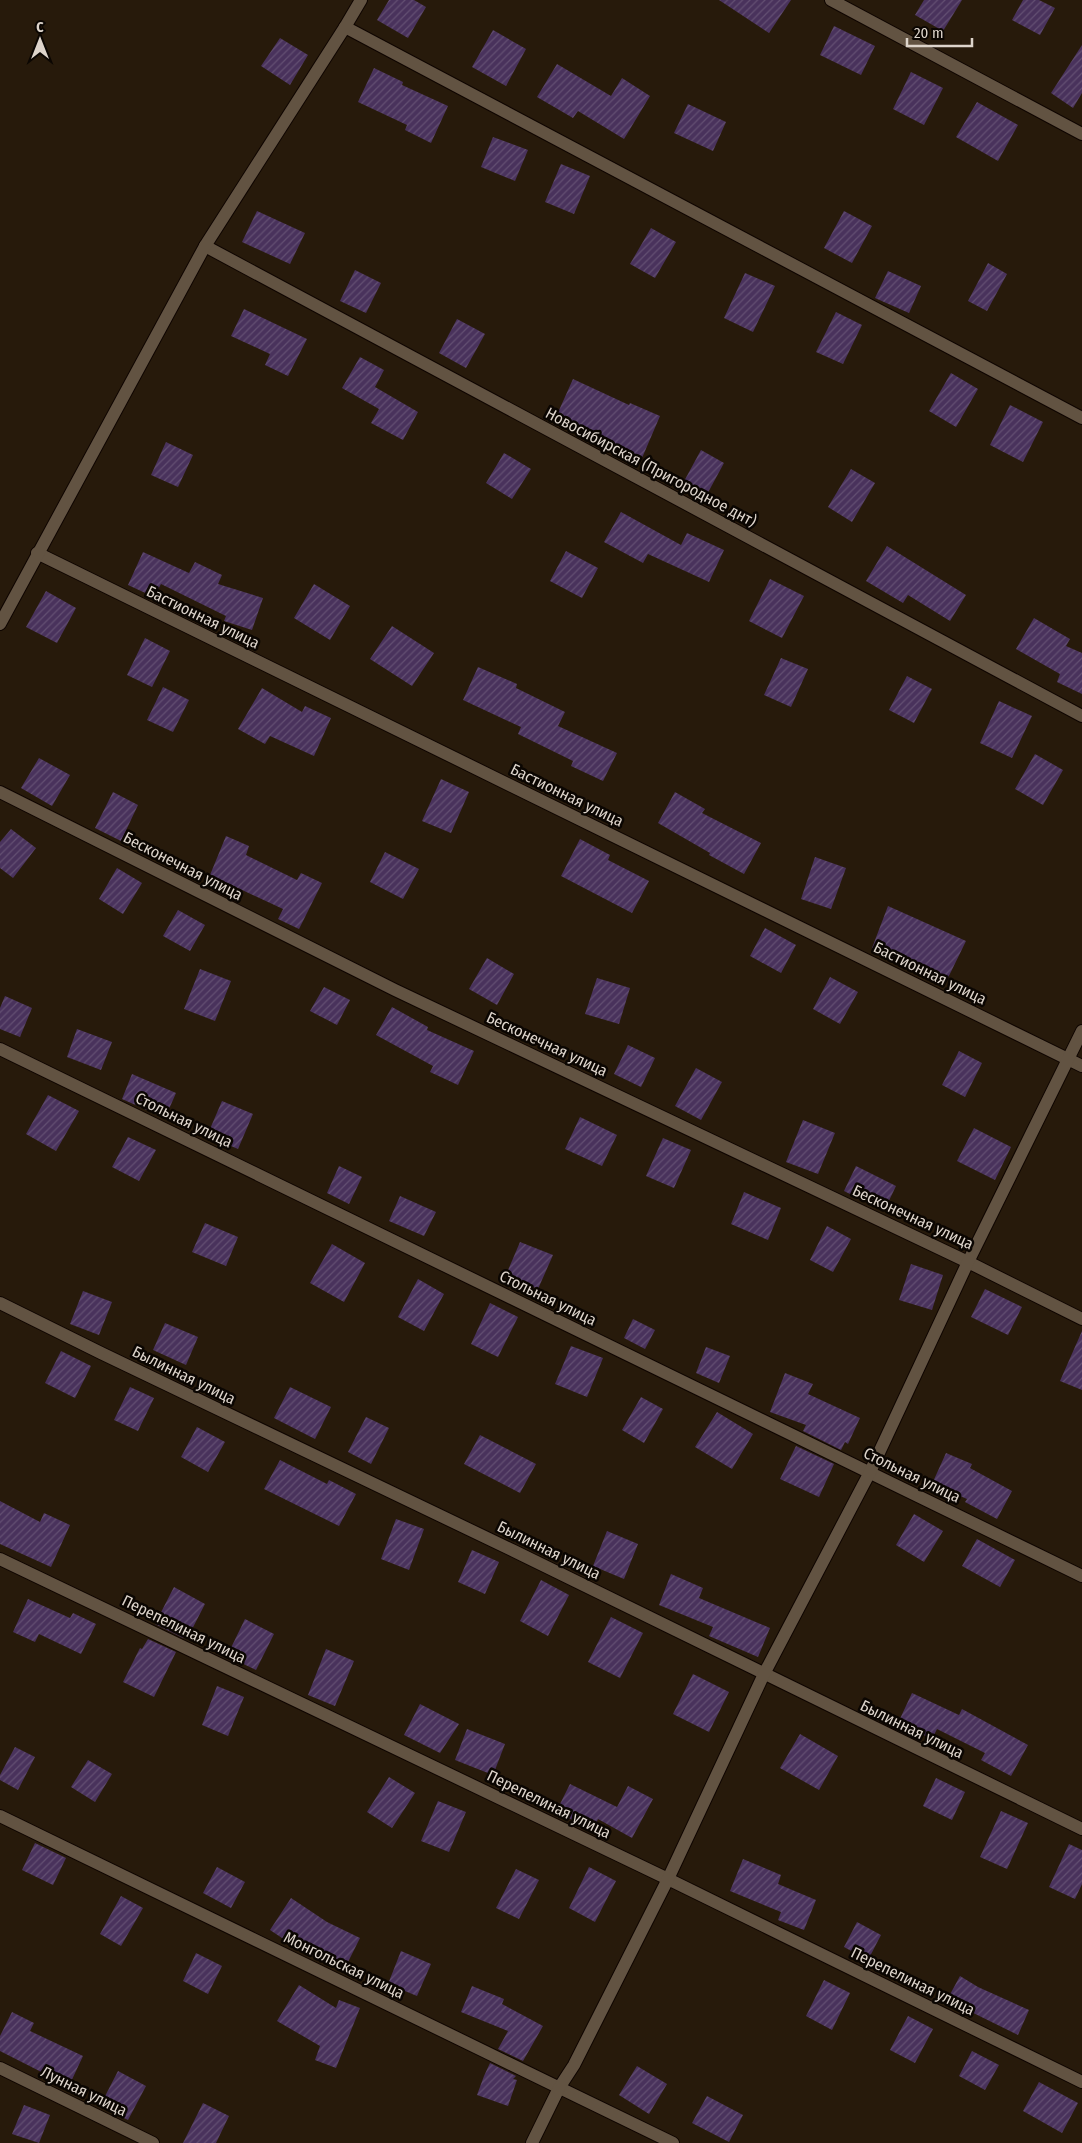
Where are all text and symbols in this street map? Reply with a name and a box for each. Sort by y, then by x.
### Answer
north arrow [15,15,65,65]
scale bar [907,15,972,47]
text: С [36,19,44,36]
text: 20 m [914,24,944,42]
street label: Новосибирская (Пригородное днт) [542,403,760,531]
street label: Бастионная улица [143,581,263,653]
street label: Бастионная улица [507,759,627,831]
street label: Бесконечная улица [120,828,246,904]
street label: Бастионная улица [870,937,990,1009]
street label: Бесконечная улица [483,1008,611,1080]
street label: Стольная улица [132,1088,236,1152]
street label: Бесконечная улица [849,1181,977,1253]
street label: Стольная улица [496,1266,600,1330]
street label: Былинная улица [129,1342,239,1408]
street label: Стольная улица [860,1443,964,1507]
street label: Былинная улица [494,1517,604,1583]
street label: Перепелиная улица [119,1591,249,1667]
street label: Былинная улица [857,1696,967,1762]
street label: Перепелиная улица [484,1766,614,1842]
street label: Монгольская улица [281,1928,408,2002]
street label: Перепелиная улица [848,1943,978,2019]
street label: Лунная улица [38,2062,130,2120]

